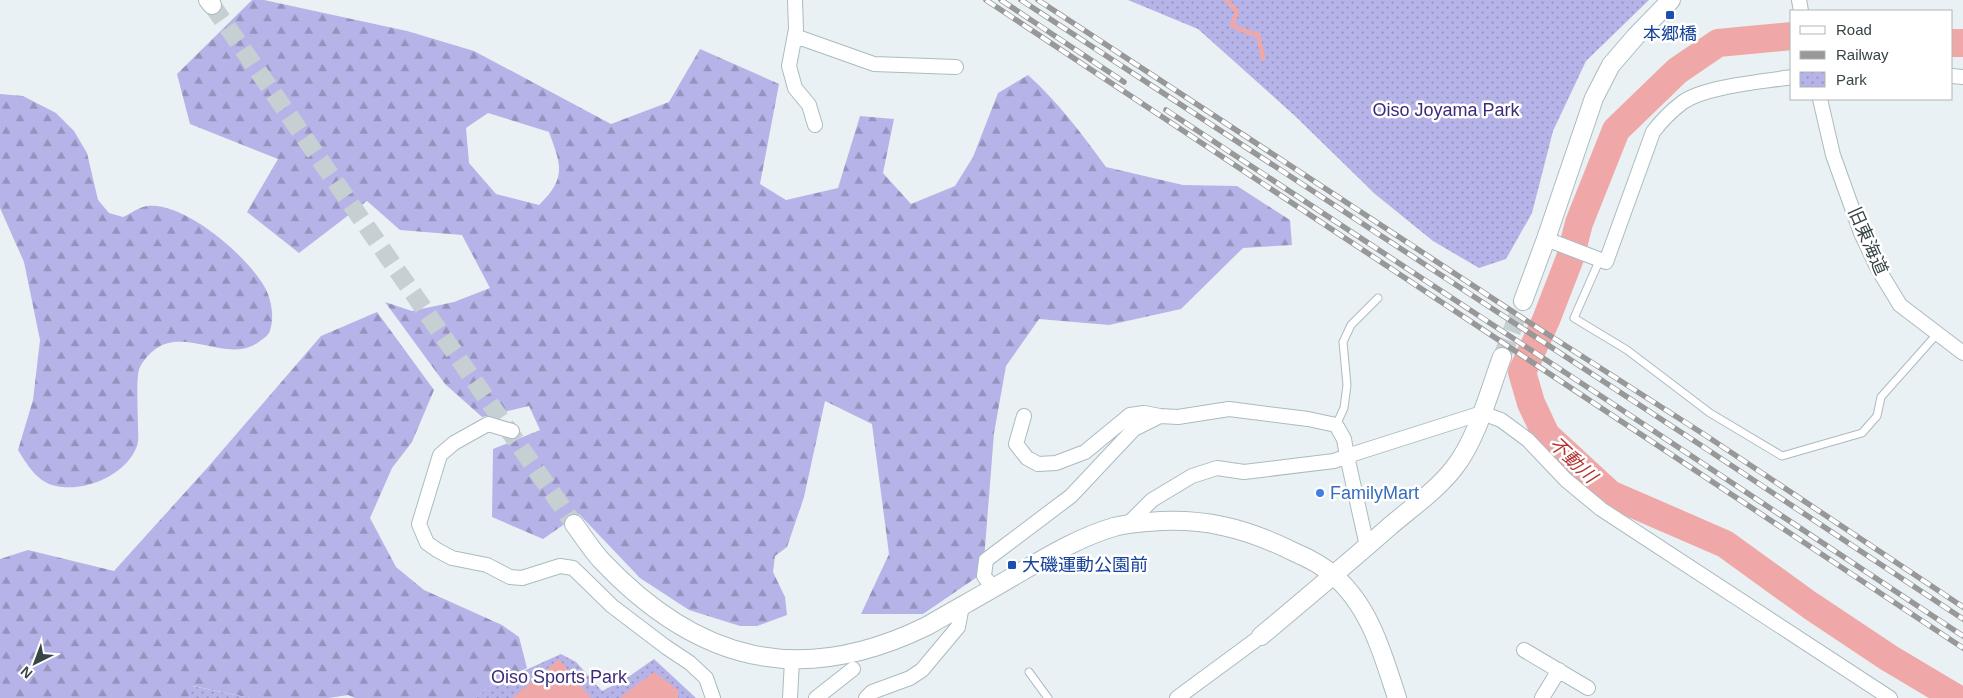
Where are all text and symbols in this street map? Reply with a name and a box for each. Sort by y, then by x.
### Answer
marker: 本郷橋 [1664,9,1676,21]
legend [1790,10,1953,100]
text: Road [1836,21,1872,38]
place label: 本郷橋 [1643,24,1697,44]
text: Railway [1836,46,1889,63]
text: Park [1836,71,1867,88]
park label: Oiso Joyama Park [1372,100,1521,120]
street label: 旧東海道 [1844,204,1892,278]
water label: 不動川 [1545,433,1602,488]
place label: FamilyMart [1330,483,1419,503]
marker: FamilyMart [1314,487,1326,499]
place label: 大磯運動公園前 [1022,555,1148,575]
marker: 大磯運動公園前 [1006,559,1018,571]
north arrow [10,638,60,688]
text: N [17,663,35,682]
park label: Oiso Sports Park [491,667,628,687]

